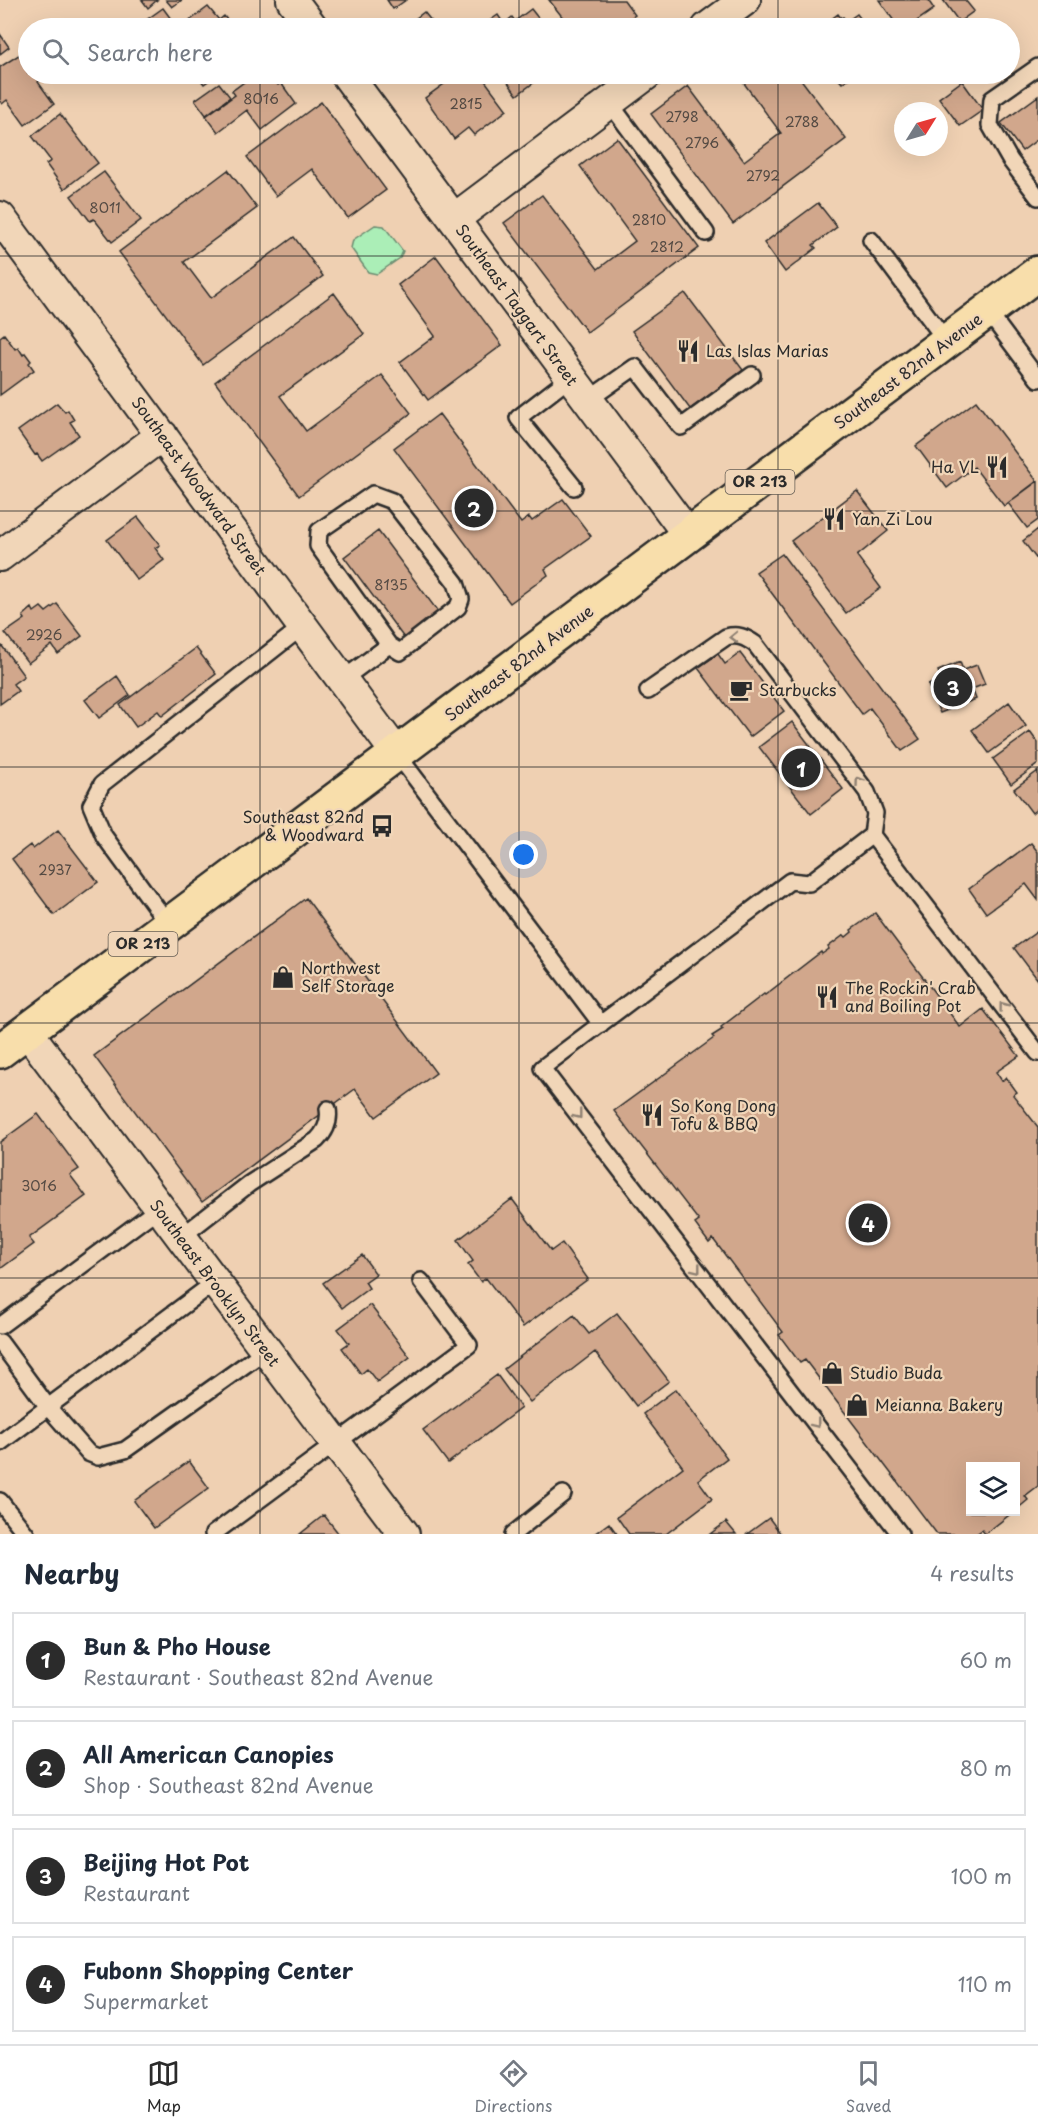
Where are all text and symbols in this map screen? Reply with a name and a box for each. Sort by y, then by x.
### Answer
search box [18,18,1020,84]
icon: search [39,35,72,68]
text: Search here [87,35,213,68]
house number: 8016 [243,88,279,109]
house number: 2815 [449,93,483,114]
north arrow [894,102,948,156]
house number: 2798 [665,106,699,127]
house number: 2788 [785,111,819,132]
house number: 2796 [685,132,719,153]
house number: 2792 [746,165,780,186]
house number: 8011 [89,197,121,218]
house number: 2810 [632,209,666,230]
street label: Southeast Taggart Street [451,219,585,391]
house number: 2812 [650,236,684,257]
street label: Southeast 82nd Avenue [828,306,987,434]
restaurant icon: Las Islas Marias [675,338,701,364]
place label: Las Islas Marias [706,338,829,362]
street label: Southeast Woodward Street [127,391,273,580]
place label: Ha VL [931,454,979,478]
restaurant icon: Ha VL [984,454,1010,480]
road number: OR 213 [726,470,795,494]
pin: 2 [454,486,494,530]
restaurant icon: Yan Zi Lou [821,506,847,532]
place label: Yan Zi Lou [852,506,933,530]
house number: 8135 [374,574,408,595]
street label: Southeast 82nd Avenue [439,598,598,726]
house number: 2926 [26,624,62,645]
one-way arrow [729,631,738,643]
pin: 3 [934,664,972,710]
cafe icon: Starbucks [728,677,754,703]
place label: Starbucks [759,677,837,701]
pin: 1 [782,746,820,790]
one-way arrow [855,777,866,788]
place label: Southeast 82nd & Woodward [243,804,364,846]
bus stop icon: Southeast 82nd & Woodward [369,813,395,839]
your location [509,840,538,869]
house number: 2937 [38,859,72,880]
road number: OR 213 [108,932,178,956]
place label: Northwest Self Storage [301,955,395,997]
shop icon: Northwest Self Storage [270,964,296,990]
place label: The Rockin' Crab and Boiling Pot [845,975,976,1017]
restaurant icon: The Rockin' Crab and Boiling Pot [814,984,840,1010]
one-way arrow [999,1002,1010,1013]
place label: So Kong Dong Tofu & BBQ [670,1093,777,1135]
restaurant icon: So Kong Dong Tofu & BBQ [639,1102,665,1128]
one-way arrow [571,1108,582,1119]
house number: 3016 [21,1175,57,1196]
street label: Southeast Brooklyn Street [145,1194,287,1371]
pin: 4 [848,1200,888,1246]
one-way arrow [690,1263,701,1274]
shop icon: Studio Buda [819,1360,845,1386]
place label: Studio Buda [850,1360,943,1384]
shop icon: Meianna Bakery [844,1392,870,1418]
place label: Meianna Bakery [875,1392,1003,1416]
one-way arrow [808,1417,819,1428]
map controls [966,1462,1020,1516]
button: layers [966,1462,1020,1516]
text: Nearby [24,1554,119,1593]
text: 4 results [930,1558,1014,1588]
text: Bun & Pho House [83,1629,271,1662]
text: 1 [41,1645,50,1675]
text: 60 m [960,1645,1012,1675]
text: Restaurant · Southeast 82nd Avenue [83,1662,433,1692]
text: All American Canopies [83,1737,334,1770]
text: 2 [38,1753,53,1783]
text: 80 m [960,1753,1012,1783]
text: Shop · Southeast 82nd Avenue [83,1770,374,1800]
text: Beijing Hot Pot [83,1845,250,1878]
text: 3 [39,1861,52,1891]
text: 100 m [951,1861,1012,1891]
text: Restaurant [83,1878,190,1908]
text: Fubonn Shopping Center [83,1953,353,1986]
text: 4 [39,1969,52,1999]
text: 110 m [958,1969,1012,1999]
text: Supermarket [83,1986,209,2016]
tab: Map [147,2057,181,2117]
tab: Directions [474,2057,552,2117]
tab: Saved [846,2057,891,2117]

